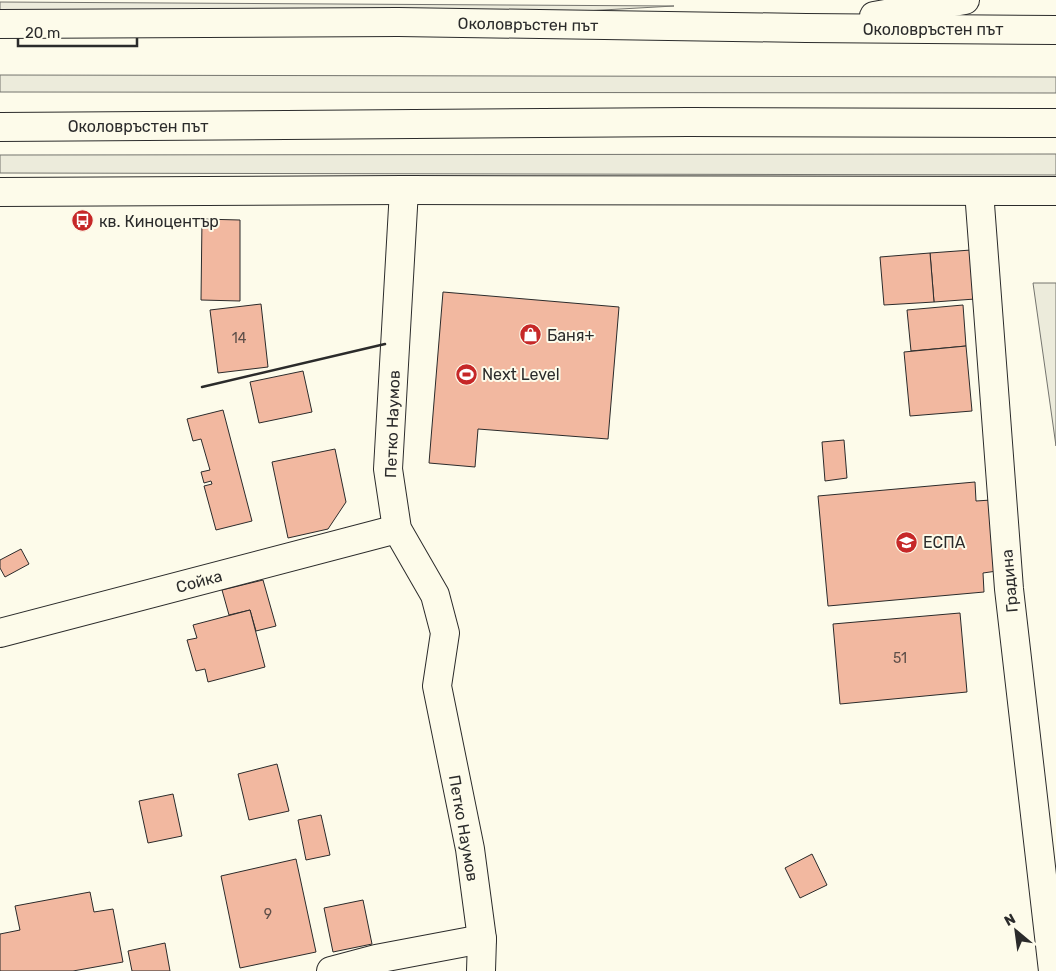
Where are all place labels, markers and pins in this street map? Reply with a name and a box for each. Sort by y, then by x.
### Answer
bus stop icon: кв. Киноцентър [71,209,95,233]
place label: кв. Киноцентър [99,212,219,231]
shop icon: Баня+ [519,323,543,347]
place label: Баня+ [547,326,595,345]
sports icon: Next Level [454,362,478,386]
place label: Next Level [482,365,560,384]
school or university icon: ЕСПА [895,530,919,554]
place label: ЕСПА [923,533,966,552]

